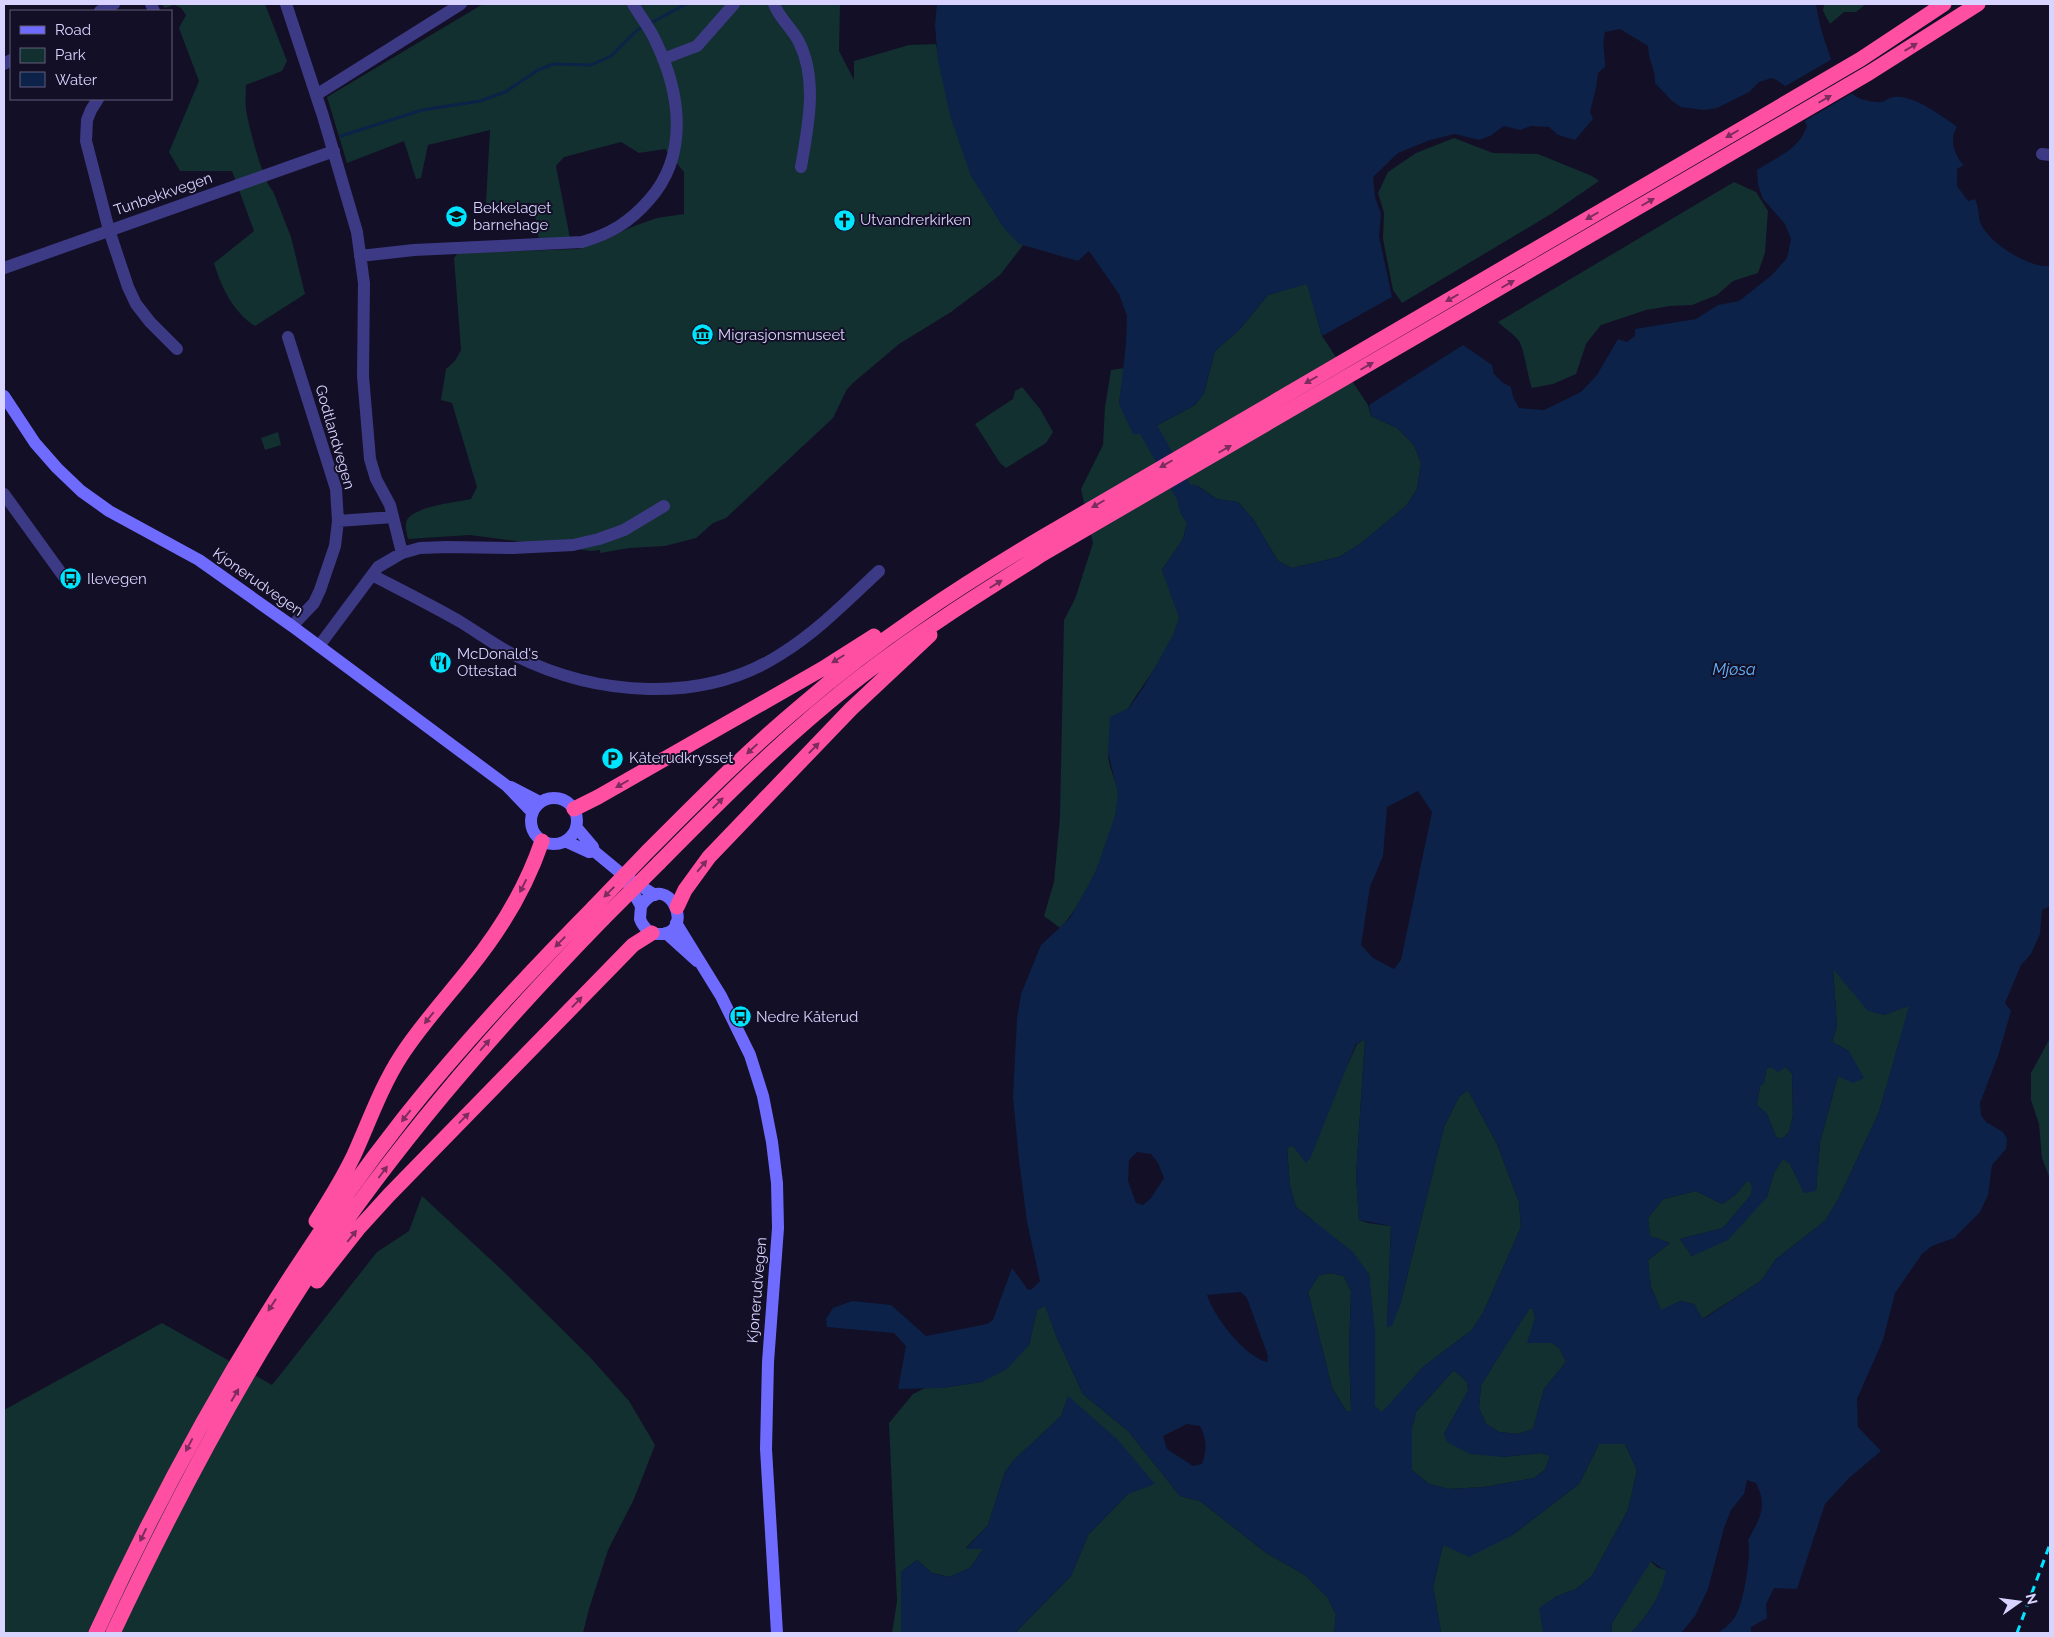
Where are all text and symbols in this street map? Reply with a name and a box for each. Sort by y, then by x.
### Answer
legend [10,10,172,100]
text: Road [55,21,91,39]
one-way arrow [1904,43,1917,52]
text: Park [55,46,86,64]
text: Water [55,71,98,89]
one-way arrow [1818,94,1831,103]
one-way arrow [1725,130,1740,138]
street label: Tunbekkvegen [111,169,215,219]
one-way arrow [1640,198,1655,206]
place label: Bekkelaget barnehage [473,199,551,234]
school or university icon: Bekkelaget barnehage [445,205,469,229]
church icon: Utvandrerkirken [832,208,856,232]
place label: Utvandrerkirken [860,211,971,229]
one-way arrow [1584,212,1599,220]
one-way arrow [1501,280,1514,289]
one-way arrow [1445,293,1458,302]
museum icon: Migrasjonsmuseet [690,323,714,347]
place label: Migrasjonsmuseet [718,326,845,344]
one-way arrow [1361,362,1374,371]
one-way arrow [1305,375,1318,384]
street label: Godtlandvegen [312,383,358,491]
one-way arrow [1218,445,1232,454]
one-way arrow [1160,460,1173,469]
one-way arrow [1092,500,1105,509]
street label: Kjonerudvegen [209,544,307,620]
bus stop icon: Ilevegen [59,567,83,591]
place label: Ilevegen [87,570,147,588]
one-way arrow [990,579,1003,588]
place label: McDonald's Ottestad [457,645,538,680]
restaurant icon: McDonald's Ottestad [429,651,453,675]
one-way arrow [832,654,845,663]
water label: Mjøsa [1712,660,1756,679]
one-way arrow [808,742,820,754]
one-way arrow [746,743,758,755]
parking icon: Kåterudkrysset [601,746,625,770]
place label: Kåterudkrysset [629,749,733,767]
one-way arrow [615,779,628,788]
one-way arrow [712,798,724,810]
one-way arrow [696,859,707,872]
one-way arrow [518,879,526,893]
one-way arrow [603,885,615,897]
one-way arrow [554,935,566,947]
one-way arrow [571,996,583,1008]
bus stop icon: Nedre Kåterud [728,1005,752,1029]
place label: Nedre Kåterud [756,1008,858,1026]
one-way arrow [423,1011,434,1024]
one-way arrow [479,1039,490,1052]
one-way arrow [400,1109,411,1122]
one-way arrow [458,1113,470,1125]
one-way arrow [377,1165,387,1178]
one-way arrow [346,1230,357,1243]
street label: Kjonerudvegen [743,1236,771,1344]
one-way arrow [267,1298,276,1311]
one-way arrow [230,1389,239,1402]
one-way arrow [185,1437,193,1452]
one-way arrow [139,1528,147,1542]
north arrow [1994,1577,2044,1627]
text: N [2023,1592,2041,1606]

